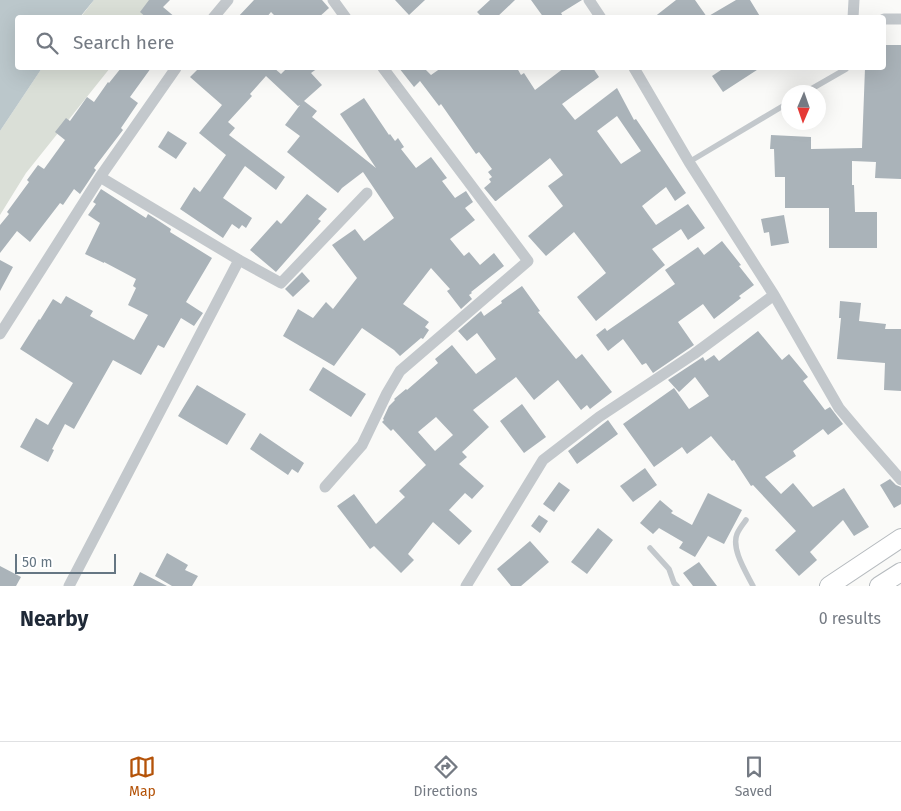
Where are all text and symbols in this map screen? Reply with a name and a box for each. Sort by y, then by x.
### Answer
search box [15,15,886,70]
icon: search [33,29,61,57]
text: Search here [73,31,174,54]
north arrow [781,85,826,130]
scale bar [15,551,116,574]
text: 50 m [22,554,53,571]
text: Nearby [20,606,88,632]
text: 0 results [819,609,881,628]
tab: Map [128,753,156,800]
tab: Directions [413,753,478,800]
tab: Saved [735,753,773,800]

